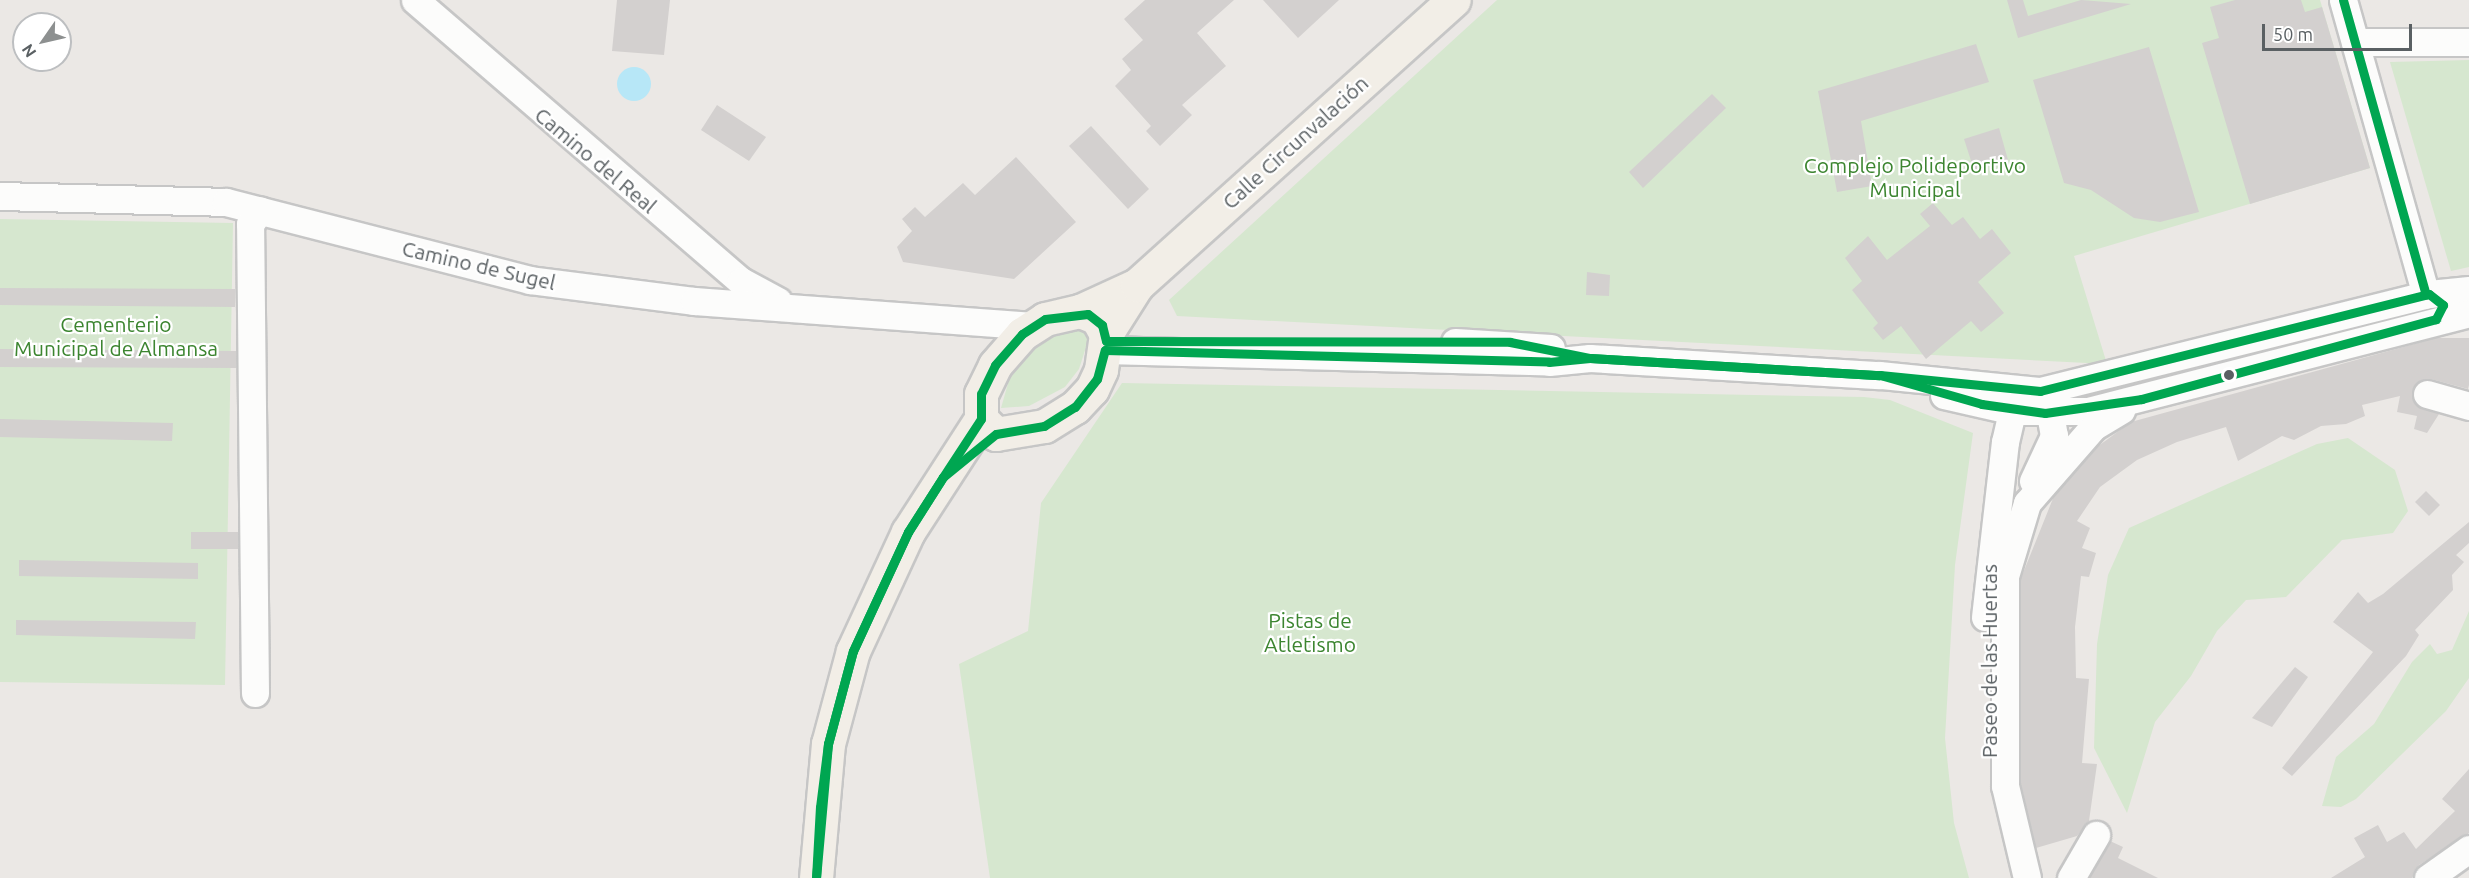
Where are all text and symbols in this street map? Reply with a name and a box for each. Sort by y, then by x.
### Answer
north arrow [12,12,72,72]
scale bar [2265,12,2415,50]
text: 50 m [2273,24,2313,44]
text: N [18,41,40,61]
street label: Calle Circunvalación [1217,70,1373,214]
street label: Camino del Real [530,102,662,218]
park label: Complejo Polideportivo Municipal [1804,152,2026,202]
street label: Camino de Sugel [400,235,558,295]
park label: Cementerio Municipal de Almansa [14,311,218,361]
unlabelled marker [2223,369,2235,381]
street label: Paseo de las Huertas [1976,564,2002,758]
park label: Pistas de Atletismo [1264,607,1356,657]

